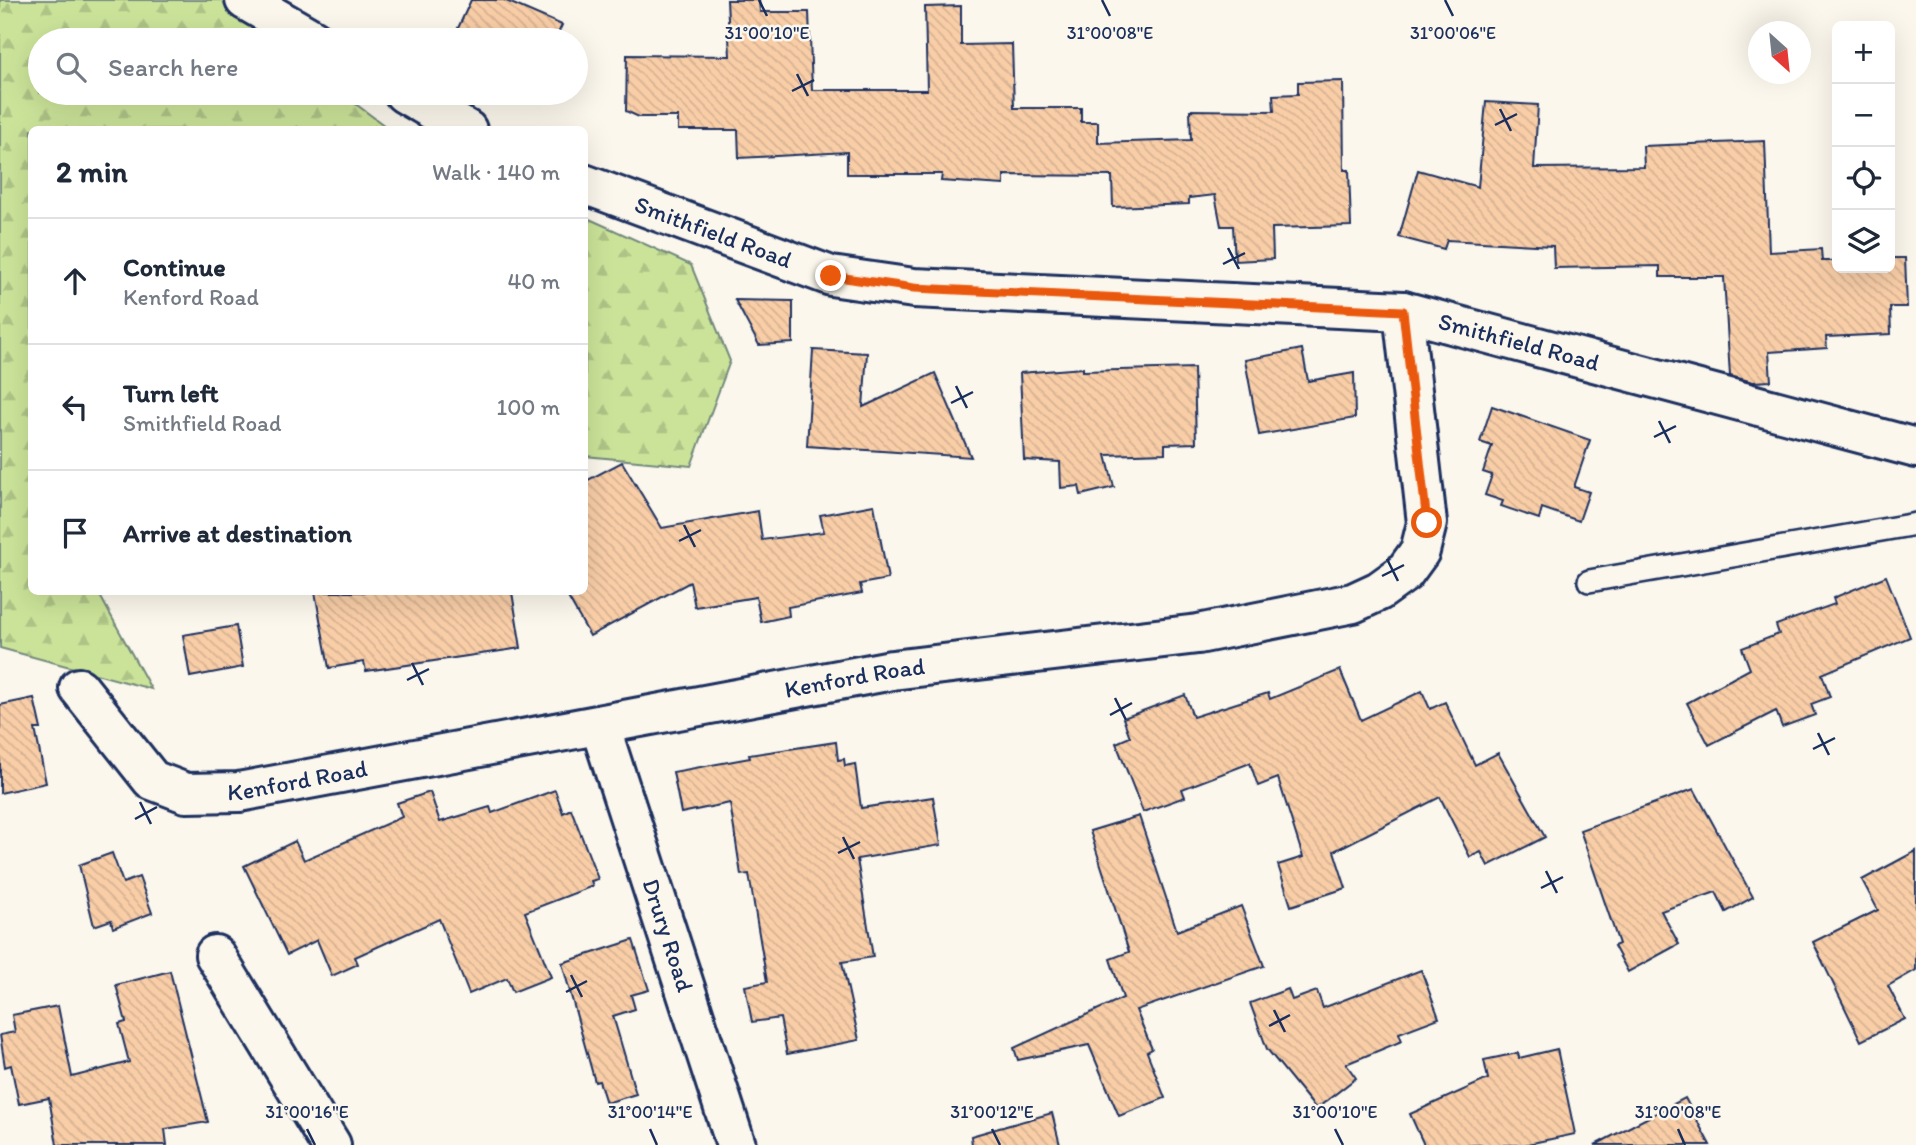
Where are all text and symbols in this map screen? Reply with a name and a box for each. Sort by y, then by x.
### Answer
north arrow [1748,21,1811,84]
map controls [1832,21,1895,273]
button: + [1832,21,1895,84]
text: 31°00'10"E [725,22,810,44]
text: 31°00'08"E [1067,22,1153,44]
text: 31°00'06"E [1410,22,1496,44]
search box [28,28,588,105]
icon: search [52,48,90,86]
text: Search here [108,51,238,83]
button: − [1832,84,1895,147]
button: locate [1832,147,1895,210]
text: 2 min [56,153,127,190]
text: Walk · 140 m [432,158,560,186]
street label: Smithfield Road [631,189,796,274]
button: layers [1832,210,1895,273]
text: Continue [123,251,226,283]
route end [815,260,846,291]
icon: ahead [56,262,94,300]
text: 40 m [507,267,560,295]
text: Kenford Road [123,283,259,311]
street label: Smithfield Road [1435,306,1603,377]
text: Turn left [123,377,219,409]
icon: left [56,388,94,426]
text: 100 m [496,393,560,421]
text: Smithfield Road [123,409,282,437]
route start [1411,507,1442,538]
icon: arrive [56,514,94,552]
text: Arrive at destination [123,517,352,549]
street label: Kenford Road [782,651,926,704]
street label: Kenford Road [227,753,370,806]
street label: Drury Road [636,875,700,995]
text: 31°00'16"E [265,1101,349,1123]
text: 31°00'14"E [608,1101,692,1123]
text: 31°00'12"E [950,1101,1034,1123]
text: 31°00'10"E [1293,1101,1378,1123]
text: 31°00'08"E [1635,1101,1721,1123]

